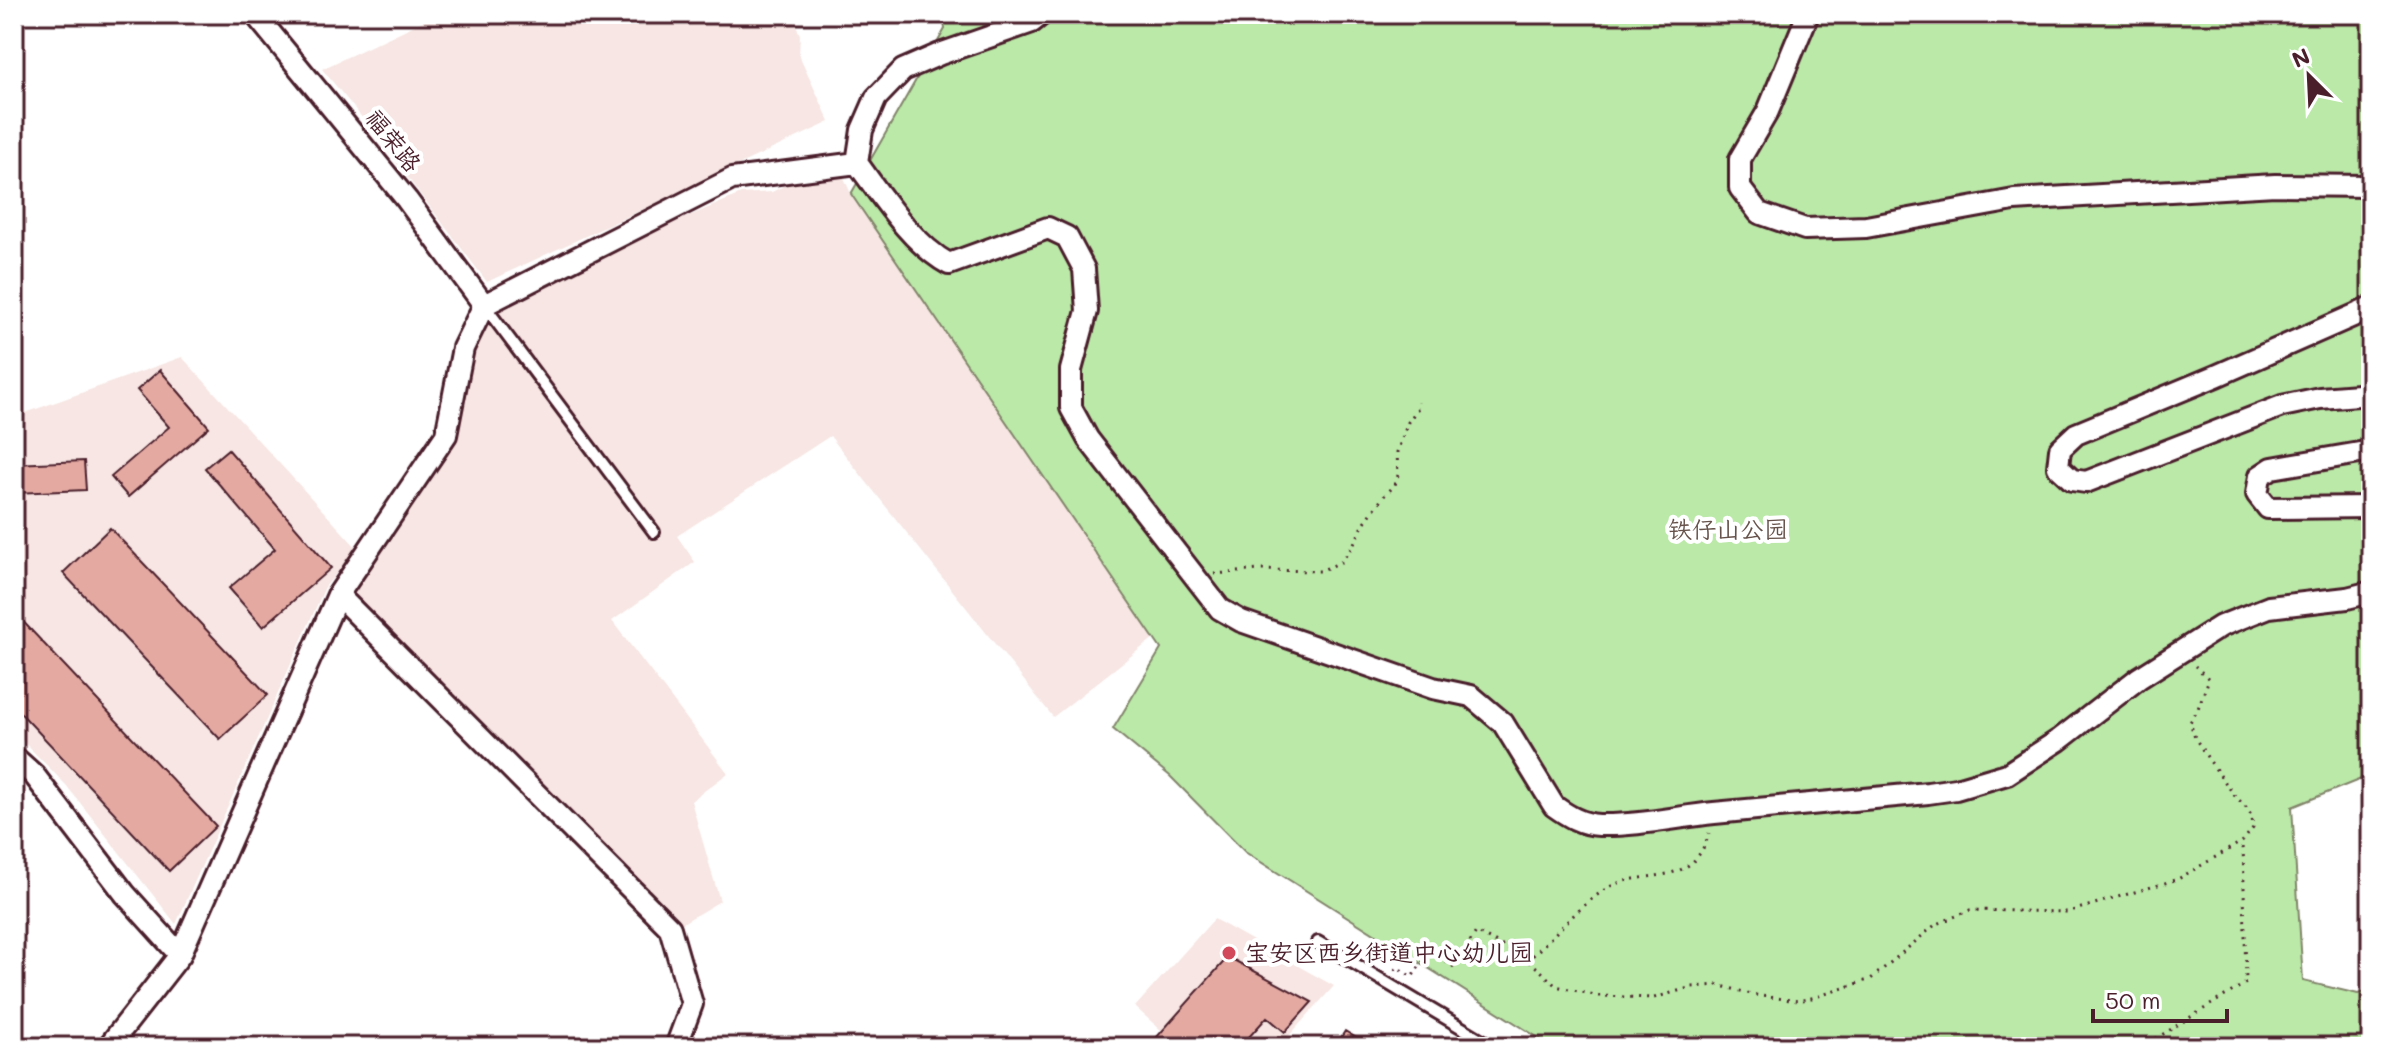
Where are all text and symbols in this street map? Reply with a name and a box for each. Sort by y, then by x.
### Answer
north arrow [2269,36,2349,116]
text: N [2287,41,2314,74]
street label: 福荣路 [359,102,429,178]
park label: 铁仔山公园 [1668,513,1788,544]
place label: 宝安区西乡街道中心幼儿园 [1245,936,1533,967]
marker: 宝安区西乡街道中心幼儿园 [1220,944,1238,962]
scale bar [2093,973,2227,1023]
text: 50 m [2105,984,2161,1015]

